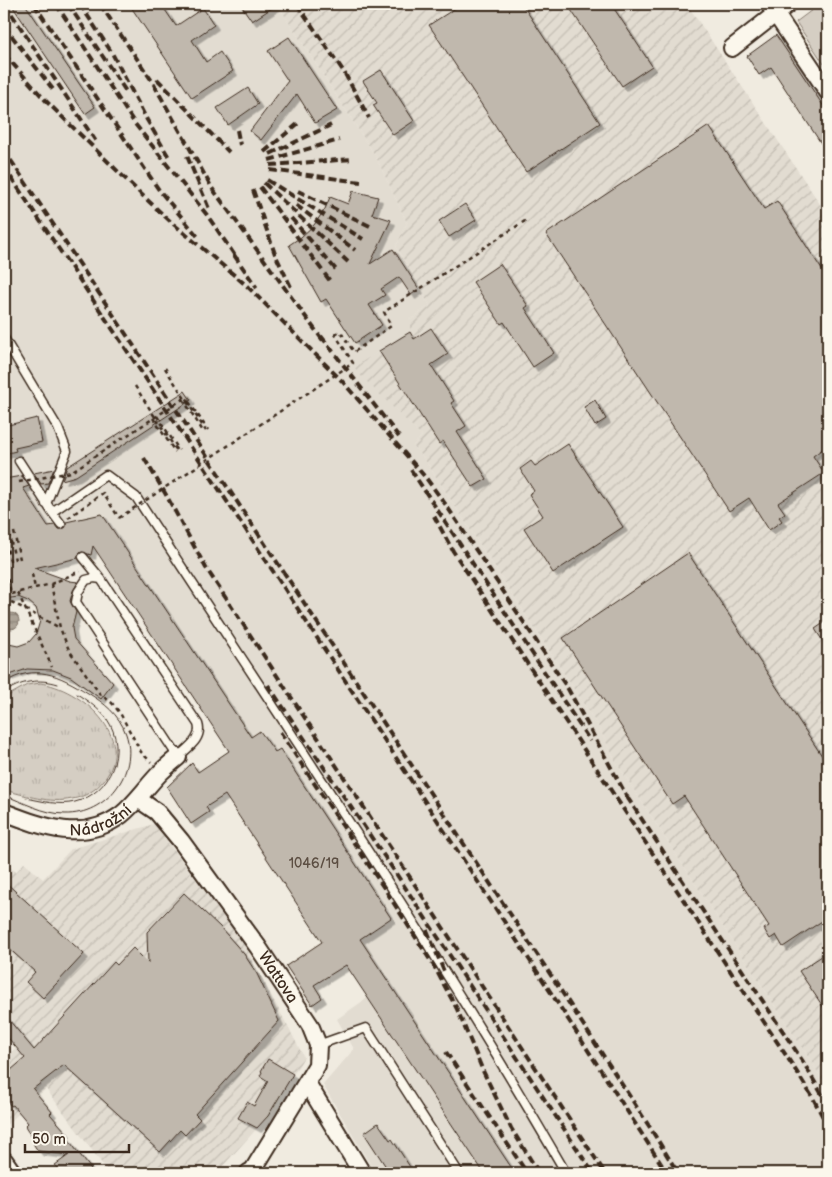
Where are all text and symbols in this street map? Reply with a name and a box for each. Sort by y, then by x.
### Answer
street label: Nádražní [69,801,136,840]
house number: 1046/19 [289,855,339,872]
street label: Wattova [254,948,302,1006]
scale bar [25,1122,129,1154]
text: 50 m [32,1130,66,1149]

